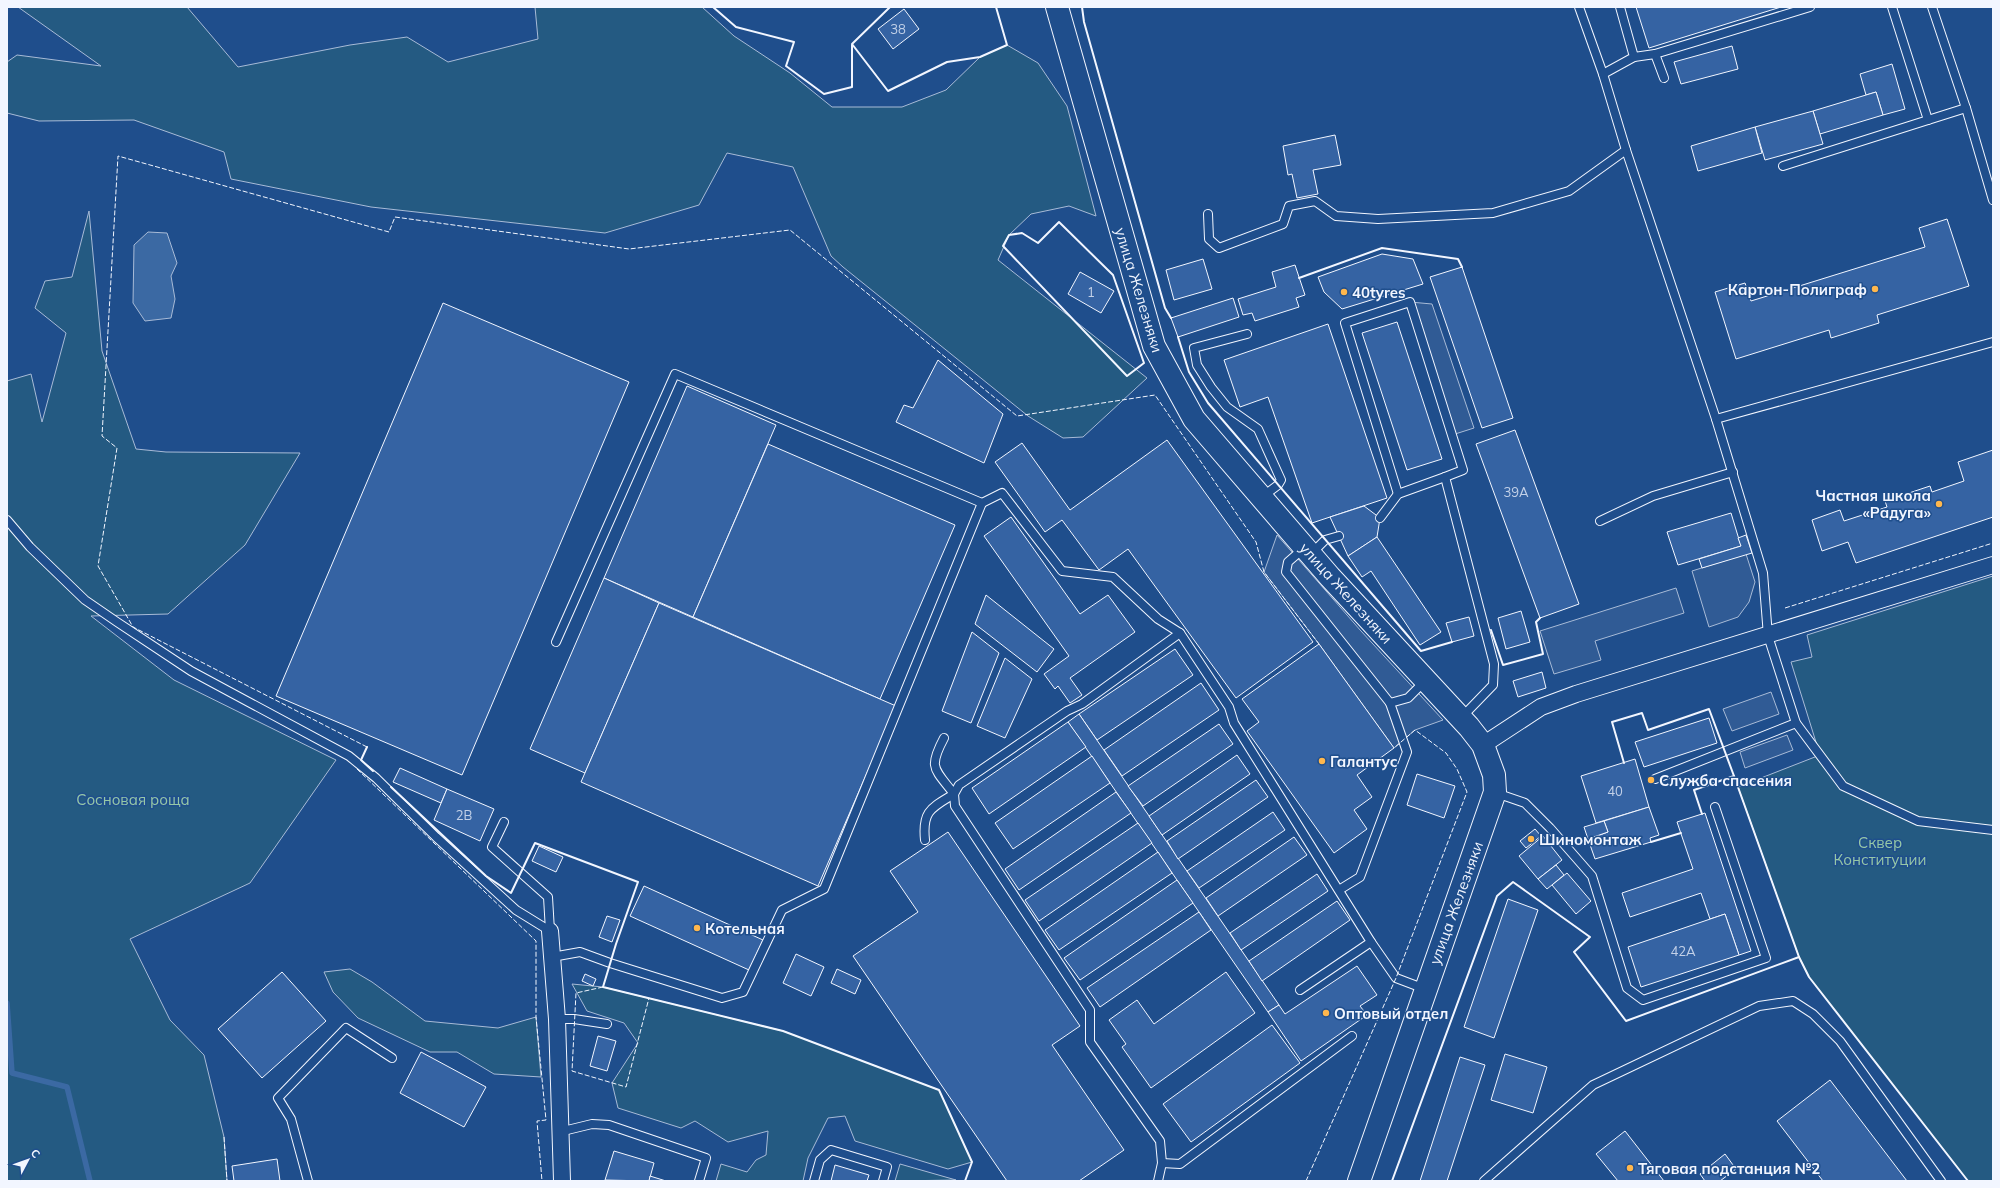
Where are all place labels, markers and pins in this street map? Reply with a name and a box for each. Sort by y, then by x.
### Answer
place label: Картон-Полиграф [1728,280,1867,299]
place label: 40tyres [1352,283,1405,302]
marker: Картон-Полиграф [1870,284,1880,294]
marker: 40tyres [1339,287,1349,297]
place label: Частная школа «Радуга» [1815,486,1932,522]
marker: Частная школа «Радуга» [1934,499,1944,509]
place label: Галантус [1330,752,1398,771]
marker: Галантус [1317,756,1327,766]
place label: Служба спасения [1659,771,1792,790]
marker: Служба спасения [1646,775,1656,785]
place label: Шиномонтаж [1539,830,1642,849]
marker: Шиномонтаж [1526,834,1536,844]
place label: Котельная [705,919,785,938]
marker: Котельная [692,923,702,933]
place label: Оптовый отдел [1334,1004,1448,1023]
marker: Оптовый отдел [1321,1008,1331,1018]
place label: Тяговая подстанция №2 [1638,1159,1820,1178]
marker: Тяговая подстанция №2 [1625,1163,1635,1173]

